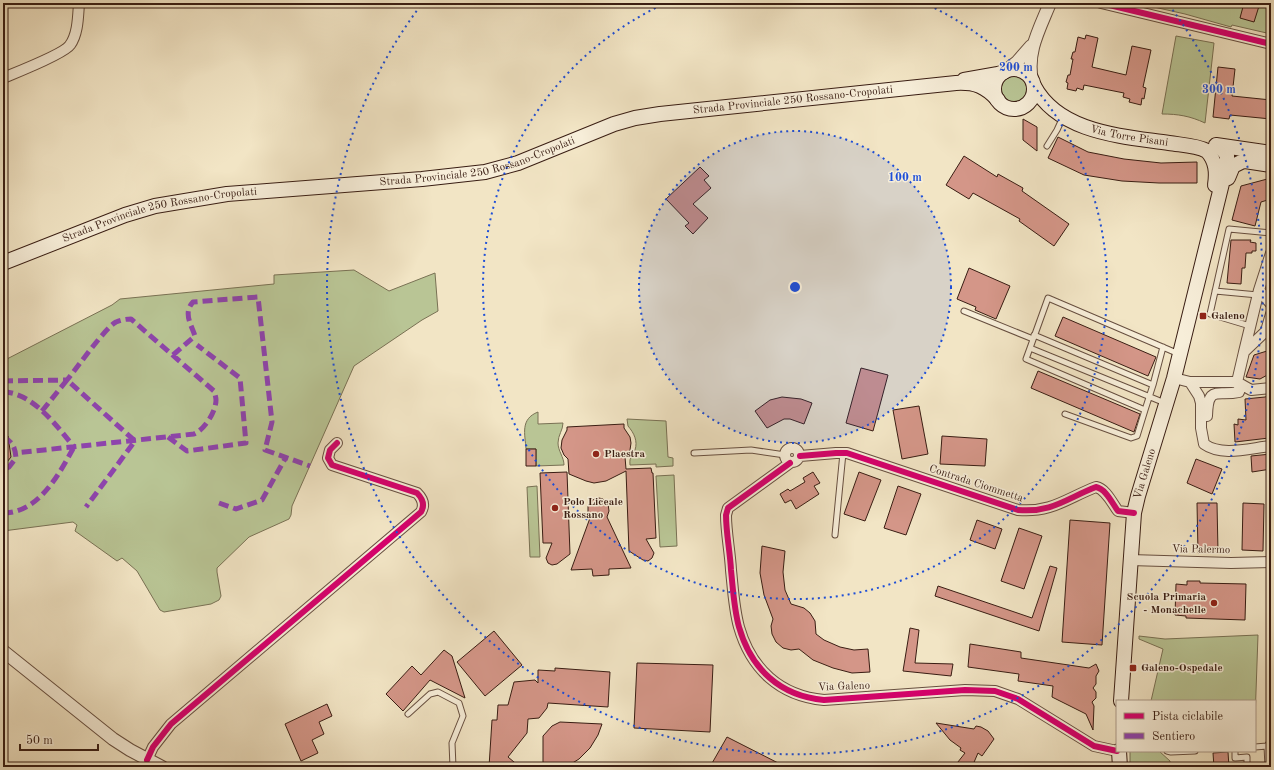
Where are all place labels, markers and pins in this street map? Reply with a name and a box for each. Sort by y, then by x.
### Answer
centre of rings [788,280,802,294]
marker: Galeno [1198,311,1208,321]
place label: Galeno [1211,311,1245,322]
marker: Plaestra [591,449,601,459]
place label: Plaestra [604,449,645,460]
place label: Polo Liceale Rossano [563,497,623,521]
marker: Polo Liceale Rossano [550,503,560,513]
place label: Scuola Primaria - Monachelle [1127,592,1206,616]
marker: Scuola Primaria - Monachelle [1209,598,1219,608]
marker: Galeno-Ospedale [1128,663,1138,673]
place label: Galeno-Ospedale [1141,663,1223,674]

